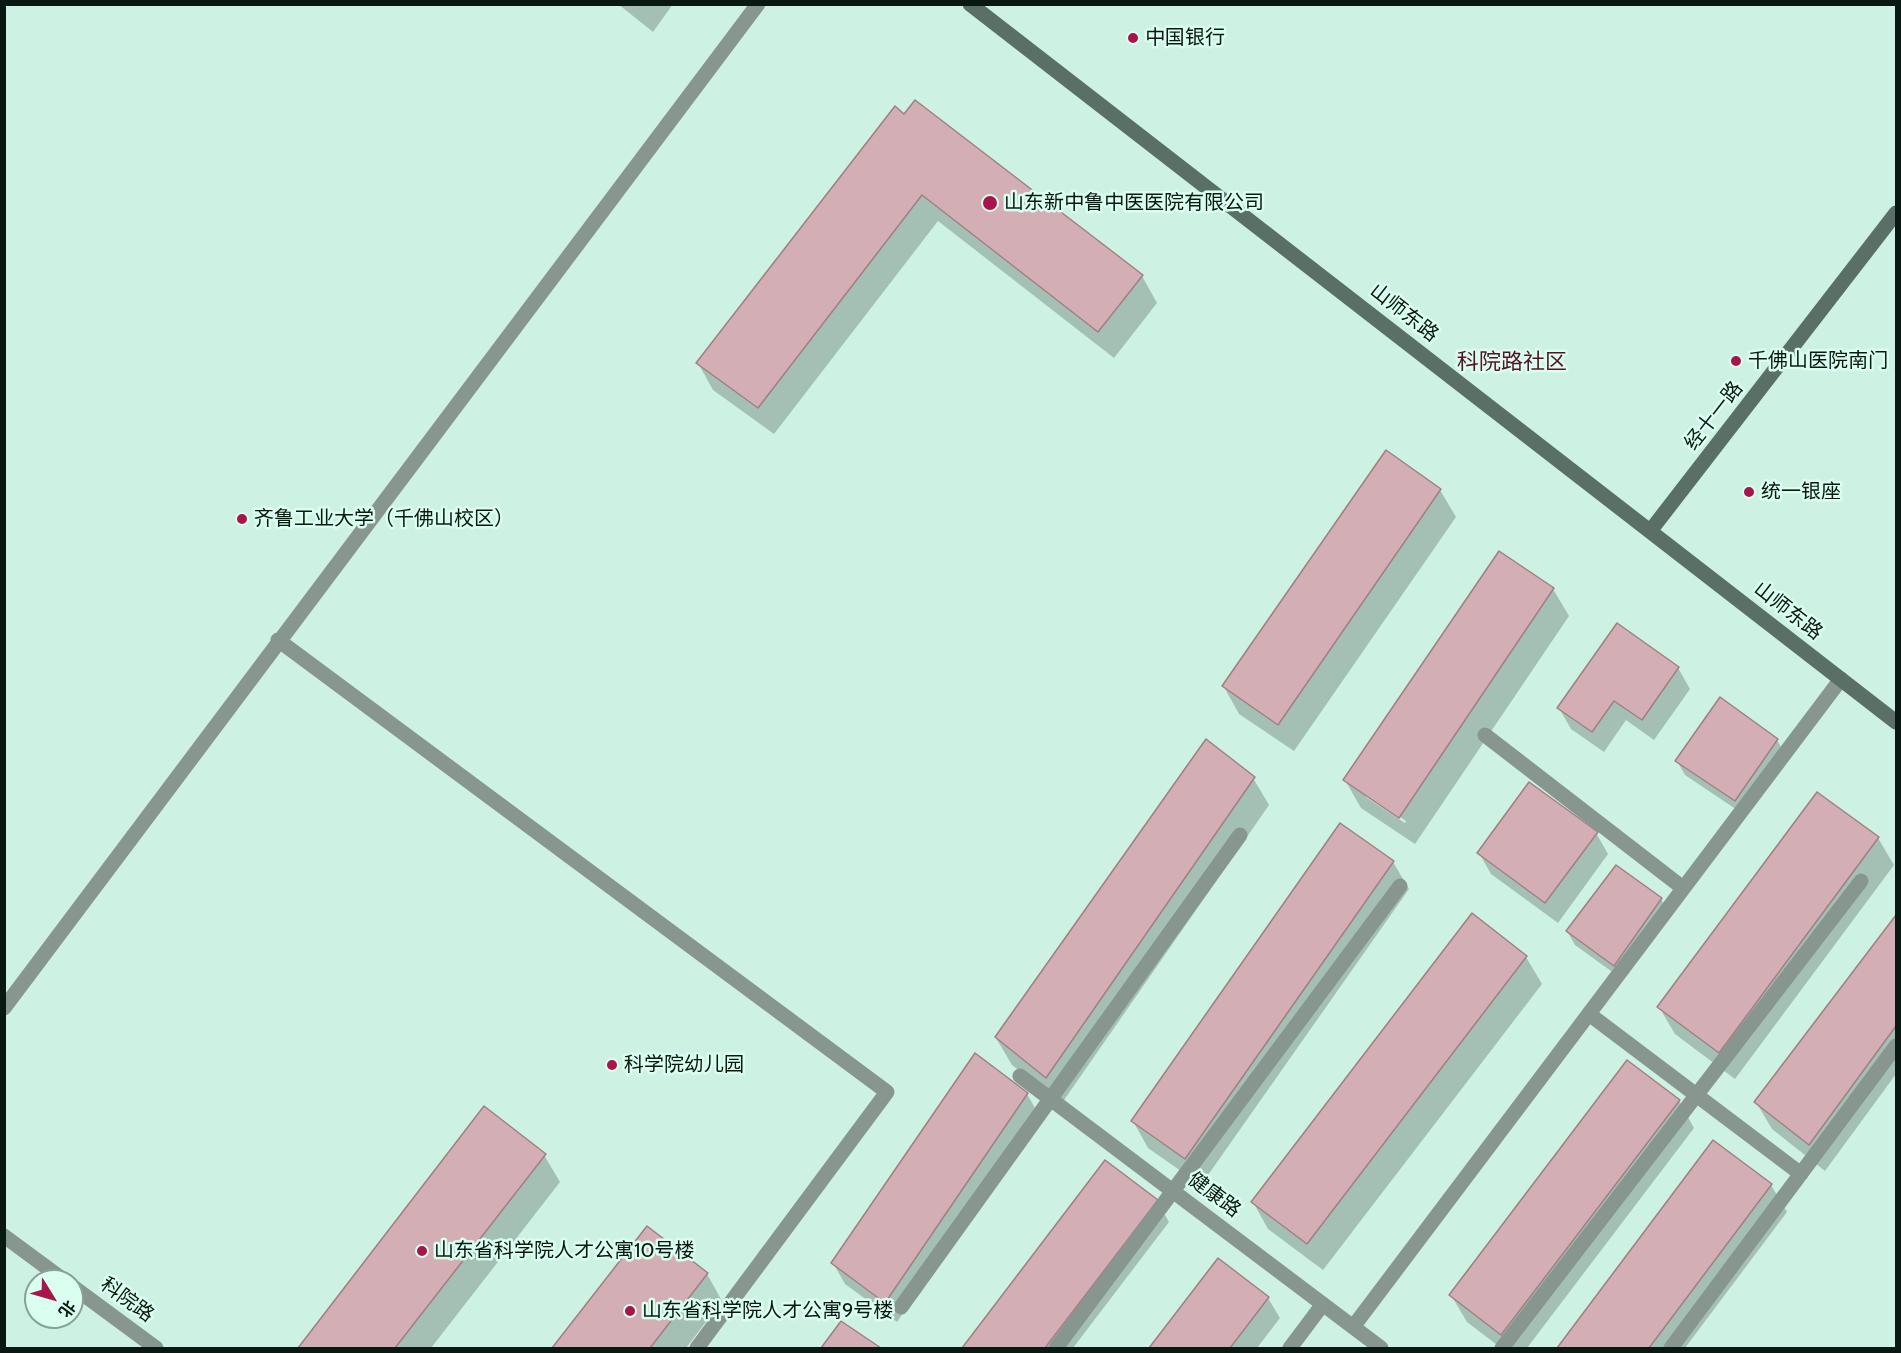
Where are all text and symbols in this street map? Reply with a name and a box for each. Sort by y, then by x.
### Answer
place label: 中国银行 [1145,26,1225,50]
marker: 中国银行 [1126,31,1140,45]
place label: 山东新中鲁中医医院有限公司 [1004,191,1264,215]
marker: 山东新中鲁中医医院有限公司 [981,194,999,212]
street label: 山师东路 [1365,279,1443,347]
place label: 千佛山医院南门 [1748,349,1888,373]
district label: 科院路社区 [1457,350,1567,376]
marker: 千佛山医院南门 [1729,354,1743,368]
street label: 经十一路 [1680,377,1748,455]
place label: 统一银座 [1761,480,1841,504]
marker: 统一银座 [1742,485,1756,499]
place label: 齐鲁工业大学（千佛山校区） [254,507,514,531]
marker: 齐鲁工业大学（千佛山校区） [235,512,249,526]
street label: 山师东路 [1749,577,1827,645]
place label: 科学院幼儿园 [624,1053,744,1077]
marker: 科学院幼儿园 [605,1058,619,1072]
street label: 健康路 [1183,1167,1245,1223]
place label: 山东省科学院人才公寓10号楼 [434,1239,694,1263]
marker: 山东省科学院人才公寓10号楼 [415,1244,429,1258]
north arrow [24,1269,84,1329]
street label: 科院路 [96,1273,158,1327]
text: 北 [55,1297,80,1321]
place label: 山东省科学院人才公寓9号楼 [642,1299,893,1323]
marker: 山东省科学院人才公寓9号楼 [623,1304,637,1318]

